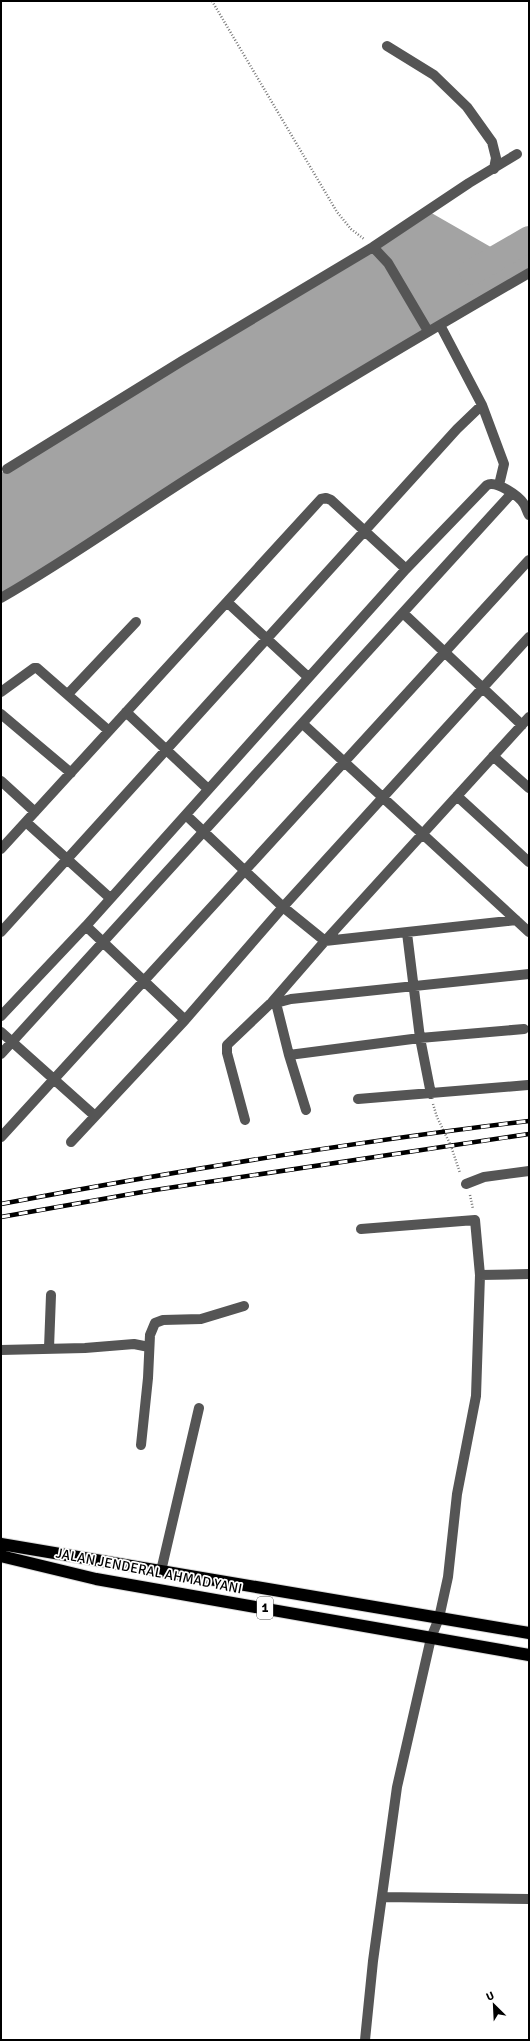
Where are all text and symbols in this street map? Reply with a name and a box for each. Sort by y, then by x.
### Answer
street label: JALAN JENDERAL AHMAD YANI [54,1545,244,1597]
road number: 1 [257,1597,273,1619]
north arrow [474,1985,514,2025]
text: U [484,1989,496,2004]

